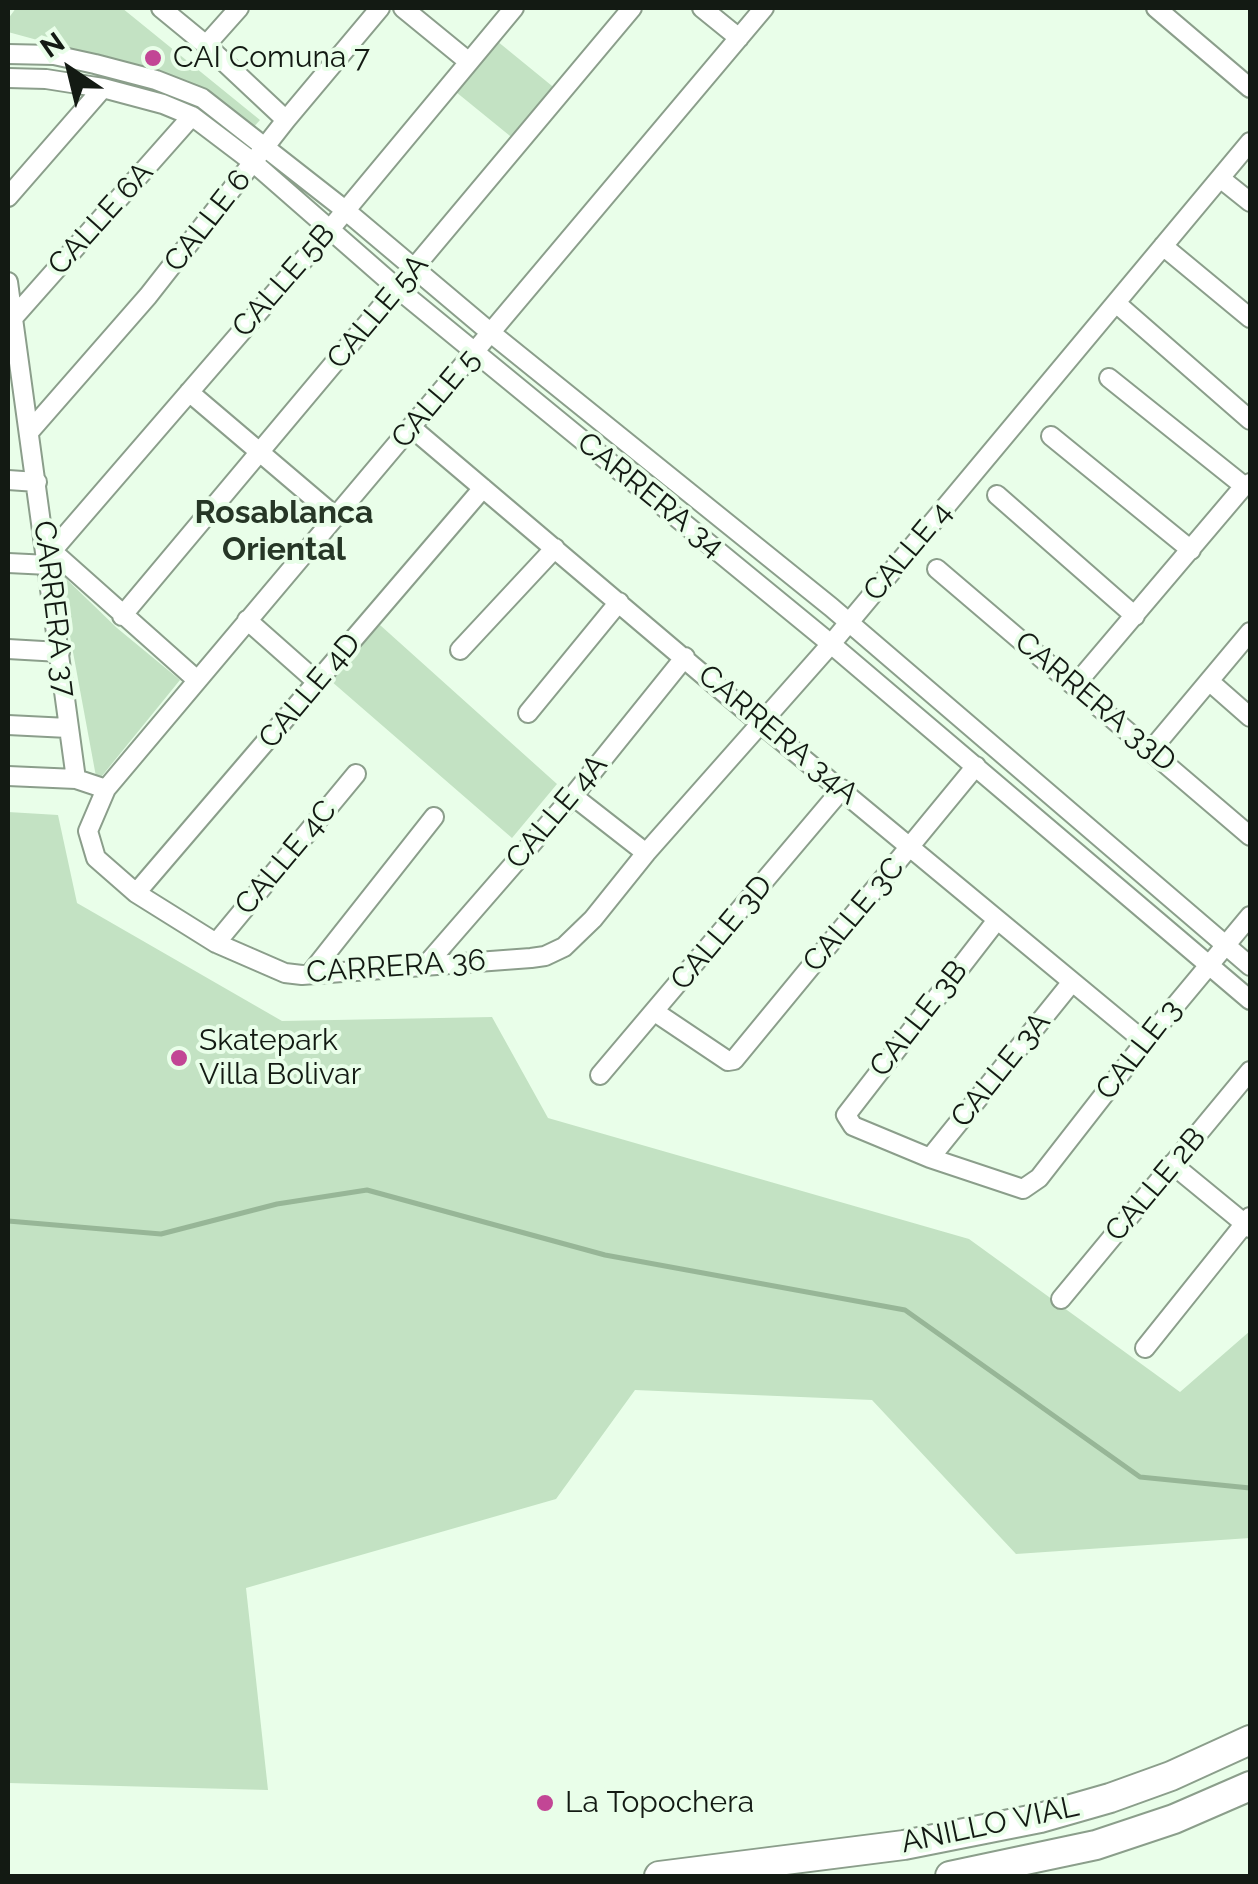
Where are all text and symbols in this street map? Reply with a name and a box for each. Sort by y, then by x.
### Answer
north arrow [20,20,120,120]
text: N [34,25,71,65]
place label: CAI Comuna 7 [173,40,370,76]
marker: CAI Comuna 7 [142,47,164,69]
street label: CALLE 6A [41,155,161,283]
street label: CALLE 6 [157,163,259,279]
street label: CALLE 5B [225,217,343,345]
street label: CALLE 5A [320,248,436,376]
street label: CALLE 5 [384,342,488,456]
street label: CARRERA 34 [570,425,730,565]
district label: Rosablanca Oriental [195,494,373,569]
street label: CALLE 4 [856,495,960,609]
street label: CARRERA 37 [25,519,83,699]
street label: CARRERA 33D [1007,624,1183,780]
street label: CALLE 4D [251,626,369,756]
street label: CARRERA 34A [691,658,865,812]
street label: CALLE 4A [499,748,615,876]
street label: CALLE 4C [228,793,344,923]
street label: CALLE 3C [796,851,912,979]
street label: CALLE 3D [664,868,780,998]
street label: CARRERA 36 [305,943,487,991]
street label: CALLE 3B [863,954,975,1084]
street label: CALLE 3 [1089,993,1189,1107]
street label: CALLE 3A [944,1005,1058,1135]
place label: Skatepark Villa Bolivar [199,1023,361,1094]
marker: Skatepark Villa Bolivar [168,1047,190,1069]
street label: CALLE 2B [1098,1121,1214,1249]
place label: La Topochera [565,1785,754,1821]
street label: ANILLO VIAL [898,1789,1082,1861]
marker: La Topochera [534,1792,556,1814]

